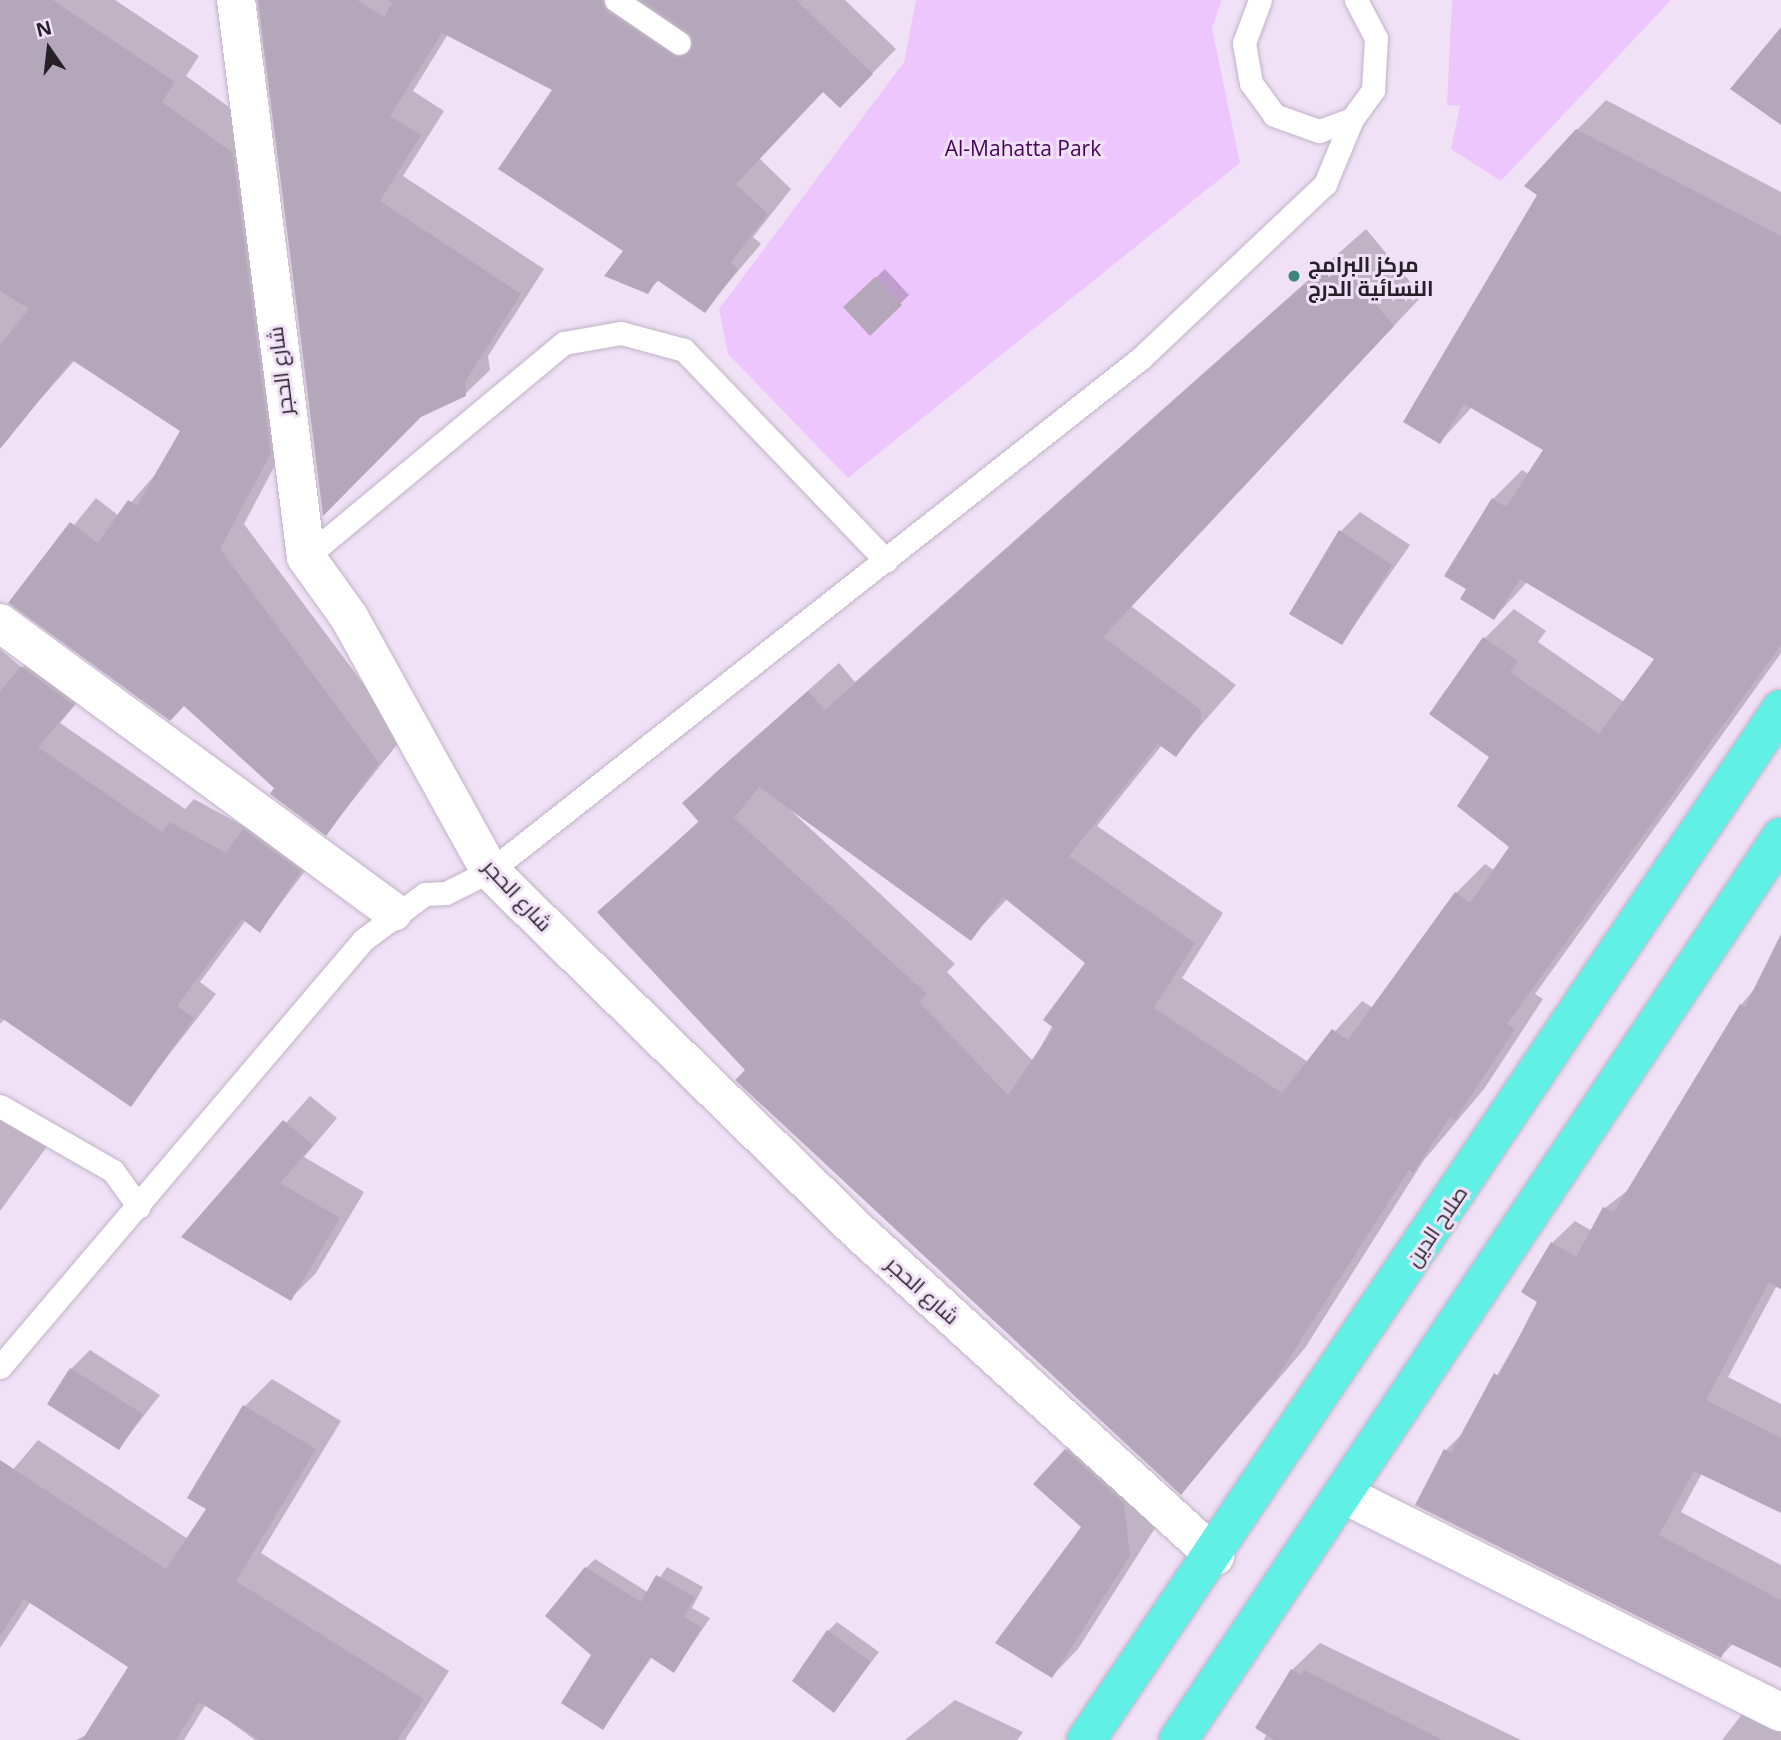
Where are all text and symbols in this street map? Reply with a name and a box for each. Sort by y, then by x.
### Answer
north arrow [14,14,84,84]
text: N [33,14,55,43]
park label: Al-Mahatta Park [945,135,1101,161]
place label: مركز البرامج النسائية الدرج [1308,251,1434,301]
marker: مركز البرامج النسائية الدرج [1286,268,1302,284]
street label: شارع الحجر [262,325,298,417]
street label: شارع الحجر [478,854,558,936]
street label: صلاح الدين [1400,1181,1472,1271]
street label: شارع الحجر [881,1251,965,1329]

